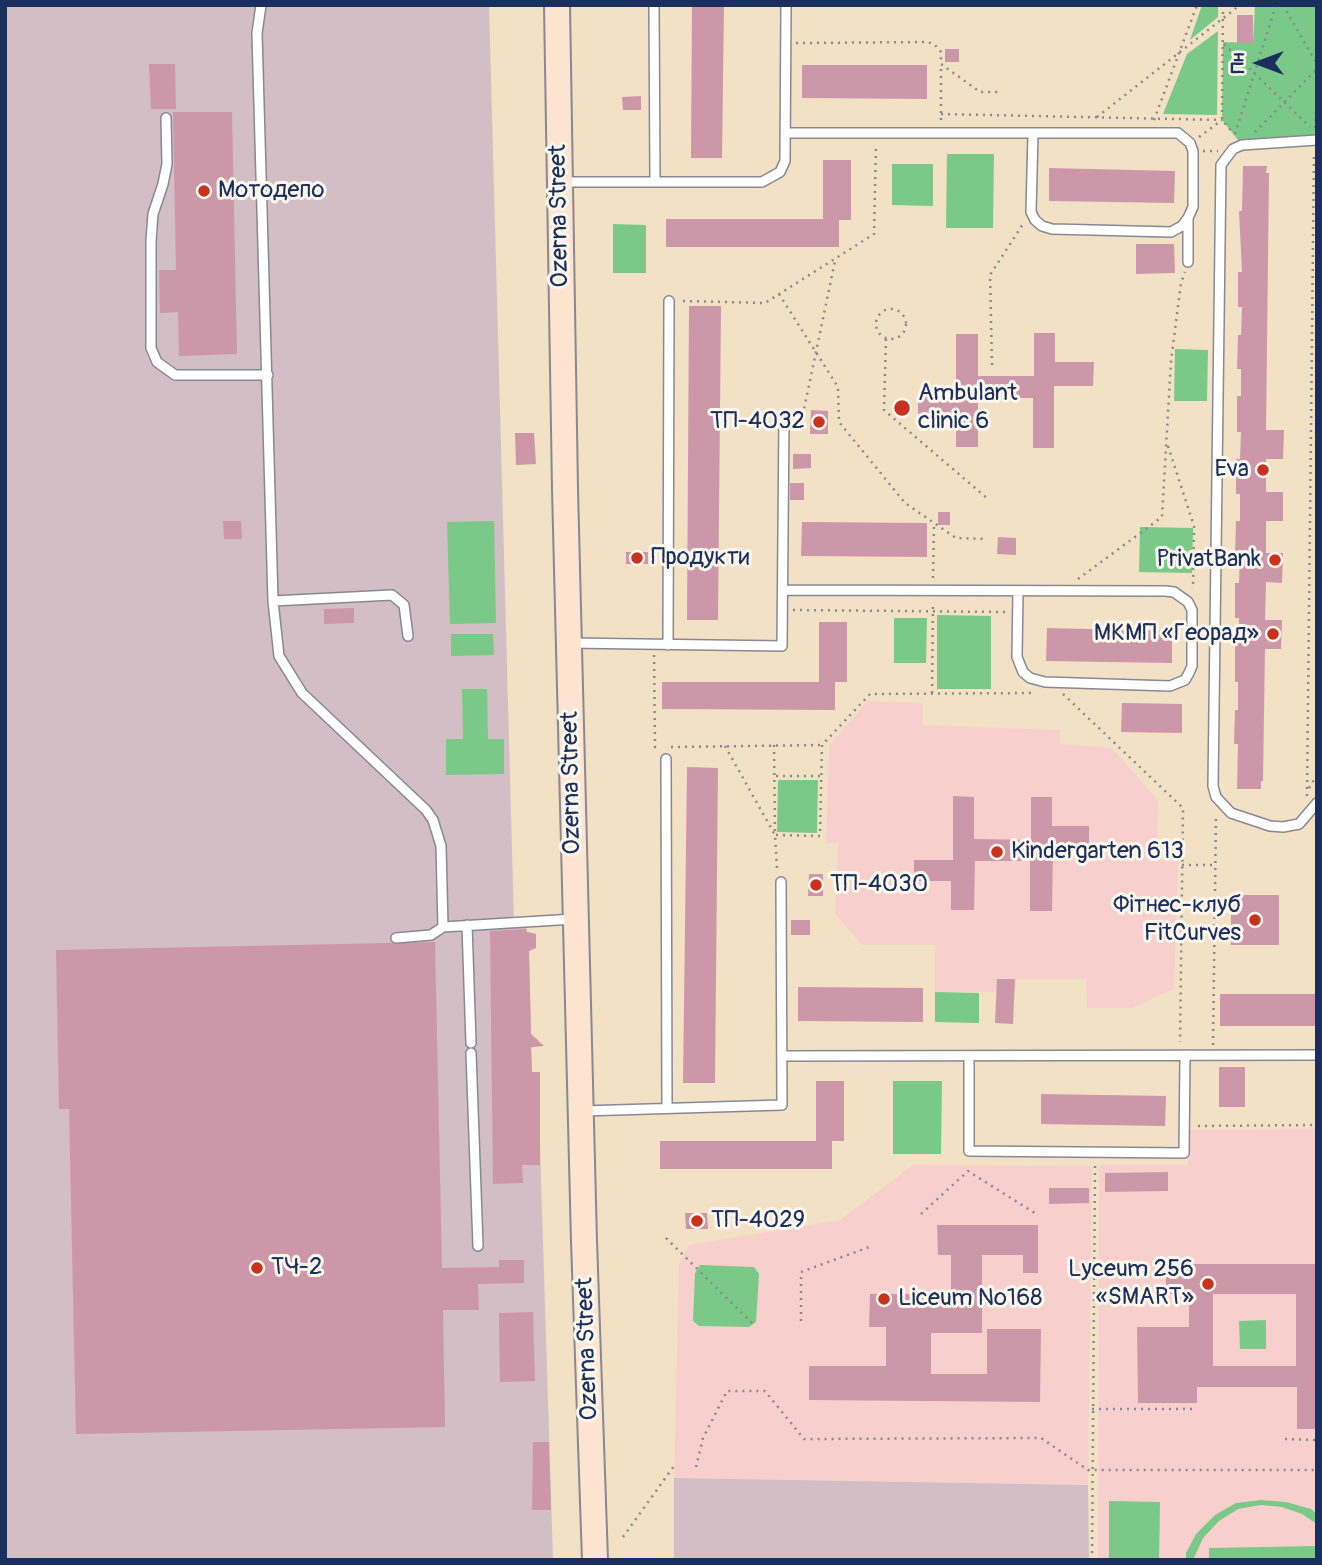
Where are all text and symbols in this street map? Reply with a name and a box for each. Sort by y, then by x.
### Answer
north arrow [1224,28,1294,98]
text: Пн [1226,53,1250,73]
street label: Ozerna Street [544,144,576,288]
place label: Мотодепо [218,177,324,205]
marker: Мотодепо [196,183,212,199]
place label: Ambulant clinic 6 [918,380,1017,436]
marker: Ambulant clinic 6 [892,398,912,418]
place label: ТП-4032 [710,408,805,436]
marker: ТП-4032 [811,414,827,430]
place label: Eva [1215,456,1249,484]
marker: Eva [1255,462,1271,478]
place label: Продукти [651,544,749,572]
place label: PrivatBank [1156,546,1261,574]
marker: Продукти [629,550,645,566]
marker: PrivatBank [1267,552,1283,568]
place label: МКМП «Георад» [1094,620,1259,648]
marker: МКМП «Георад» [1265,626,1281,642]
street label: Ozerna Street [556,711,588,855]
place label: Kindergarten 613 [1011,838,1184,866]
marker: Kindergarten 613 [989,844,1005,860]
place label: ТП-4030 [830,871,928,899]
marker: ТП-4030 [808,877,824,893]
place label: Фітнес-клуб FitCurves [1113,892,1241,948]
marker: Фітнес-клуб FitCurves [1247,912,1263,928]
place label: ТП-4029 [711,1207,805,1235]
marker: ТП-4029 [689,1213,705,1229]
place label: ТЧ-2 [271,1254,322,1282]
place label: Lyceum 256 «SMART» [1068,1256,1194,1312]
marker: ТЧ-2 [249,1260,265,1276]
marker: Lyceum 256 «SMART» [1200,1276,1216,1292]
street label: Ozerna Street [571,1277,605,1421]
place label: Liceum №168 [898,1285,1042,1313]
marker: Liceum №168 [876,1291,892,1307]

